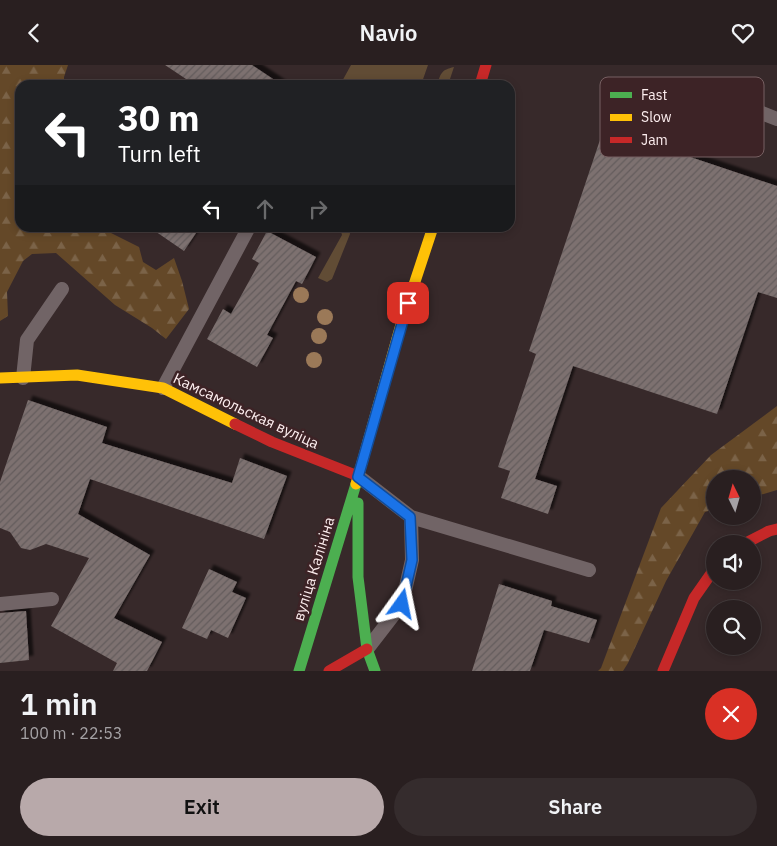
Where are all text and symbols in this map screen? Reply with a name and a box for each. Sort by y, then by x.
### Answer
text: Navio [360,18,417,47]
icon: back [20,19,48,47]
icon: heart [729,19,757,47]
legend [600,77,764,157]
text: Fast [641,86,667,104]
text: 30 m [118,95,200,141]
icon: left [35,100,100,165]
text: Slow [641,108,672,126]
text: Jam [641,131,668,149]
text: Turn left [118,139,201,168]
icon: left [198,195,226,223]
icon: ahead [251,195,279,223]
icon: right [304,195,332,223]
pin [387,282,429,324]
icon: arrive [394,289,422,317]
street label: Камсамольская вуліца [170,368,322,453]
north arrow [706,470,761,525]
map controls [706,470,761,655]
street label: вуліца Калініна [289,514,338,623]
button: sound [706,535,761,590]
position arrow [375,577,427,629]
button: search [706,600,761,655]
text: 1 min [20,684,98,723]
button: close [705,688,757,740]
text: 100 m · 22:53 [20,723,122,743]
button: Exit [20,778,384,836]
button: Share [394,778,757,836]

